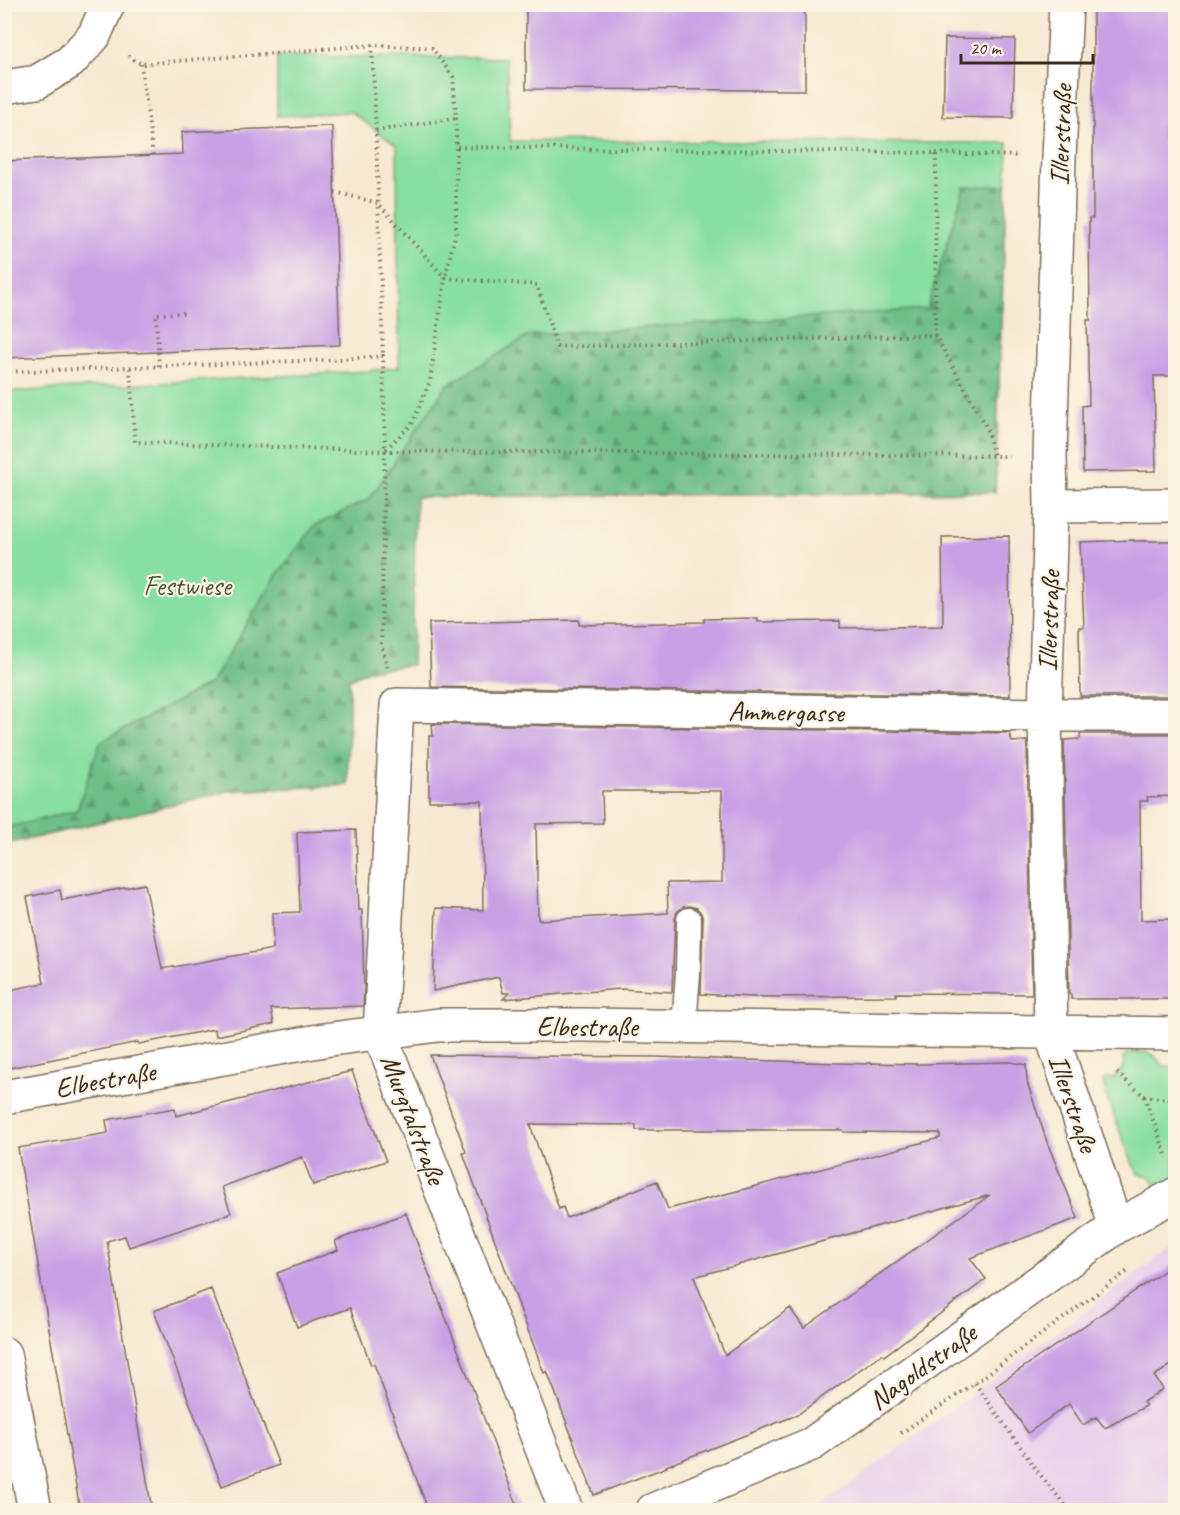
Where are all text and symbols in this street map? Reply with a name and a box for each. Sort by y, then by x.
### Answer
scale bar [961,27,1093,65]
text: 20 m [970,37,1003,59]
street label: Illerstraße [1041,82,1080,186]
park label: Festwiese [143,568,233,603]
street label: Illerstraße [1029,568,1068,672]
street label: Ammergasse [728,693,846,730]
street label: Elbestraße [536,1009,639,1044]
street label: Murgtalstraße [373,1049,455,1191]
street label: Illerstraße [1041,1050,1107,1158]
street label: Elbestraße [52,1053,160,1106]
street label: Nagoldstraße [861,1314,985,1417]

